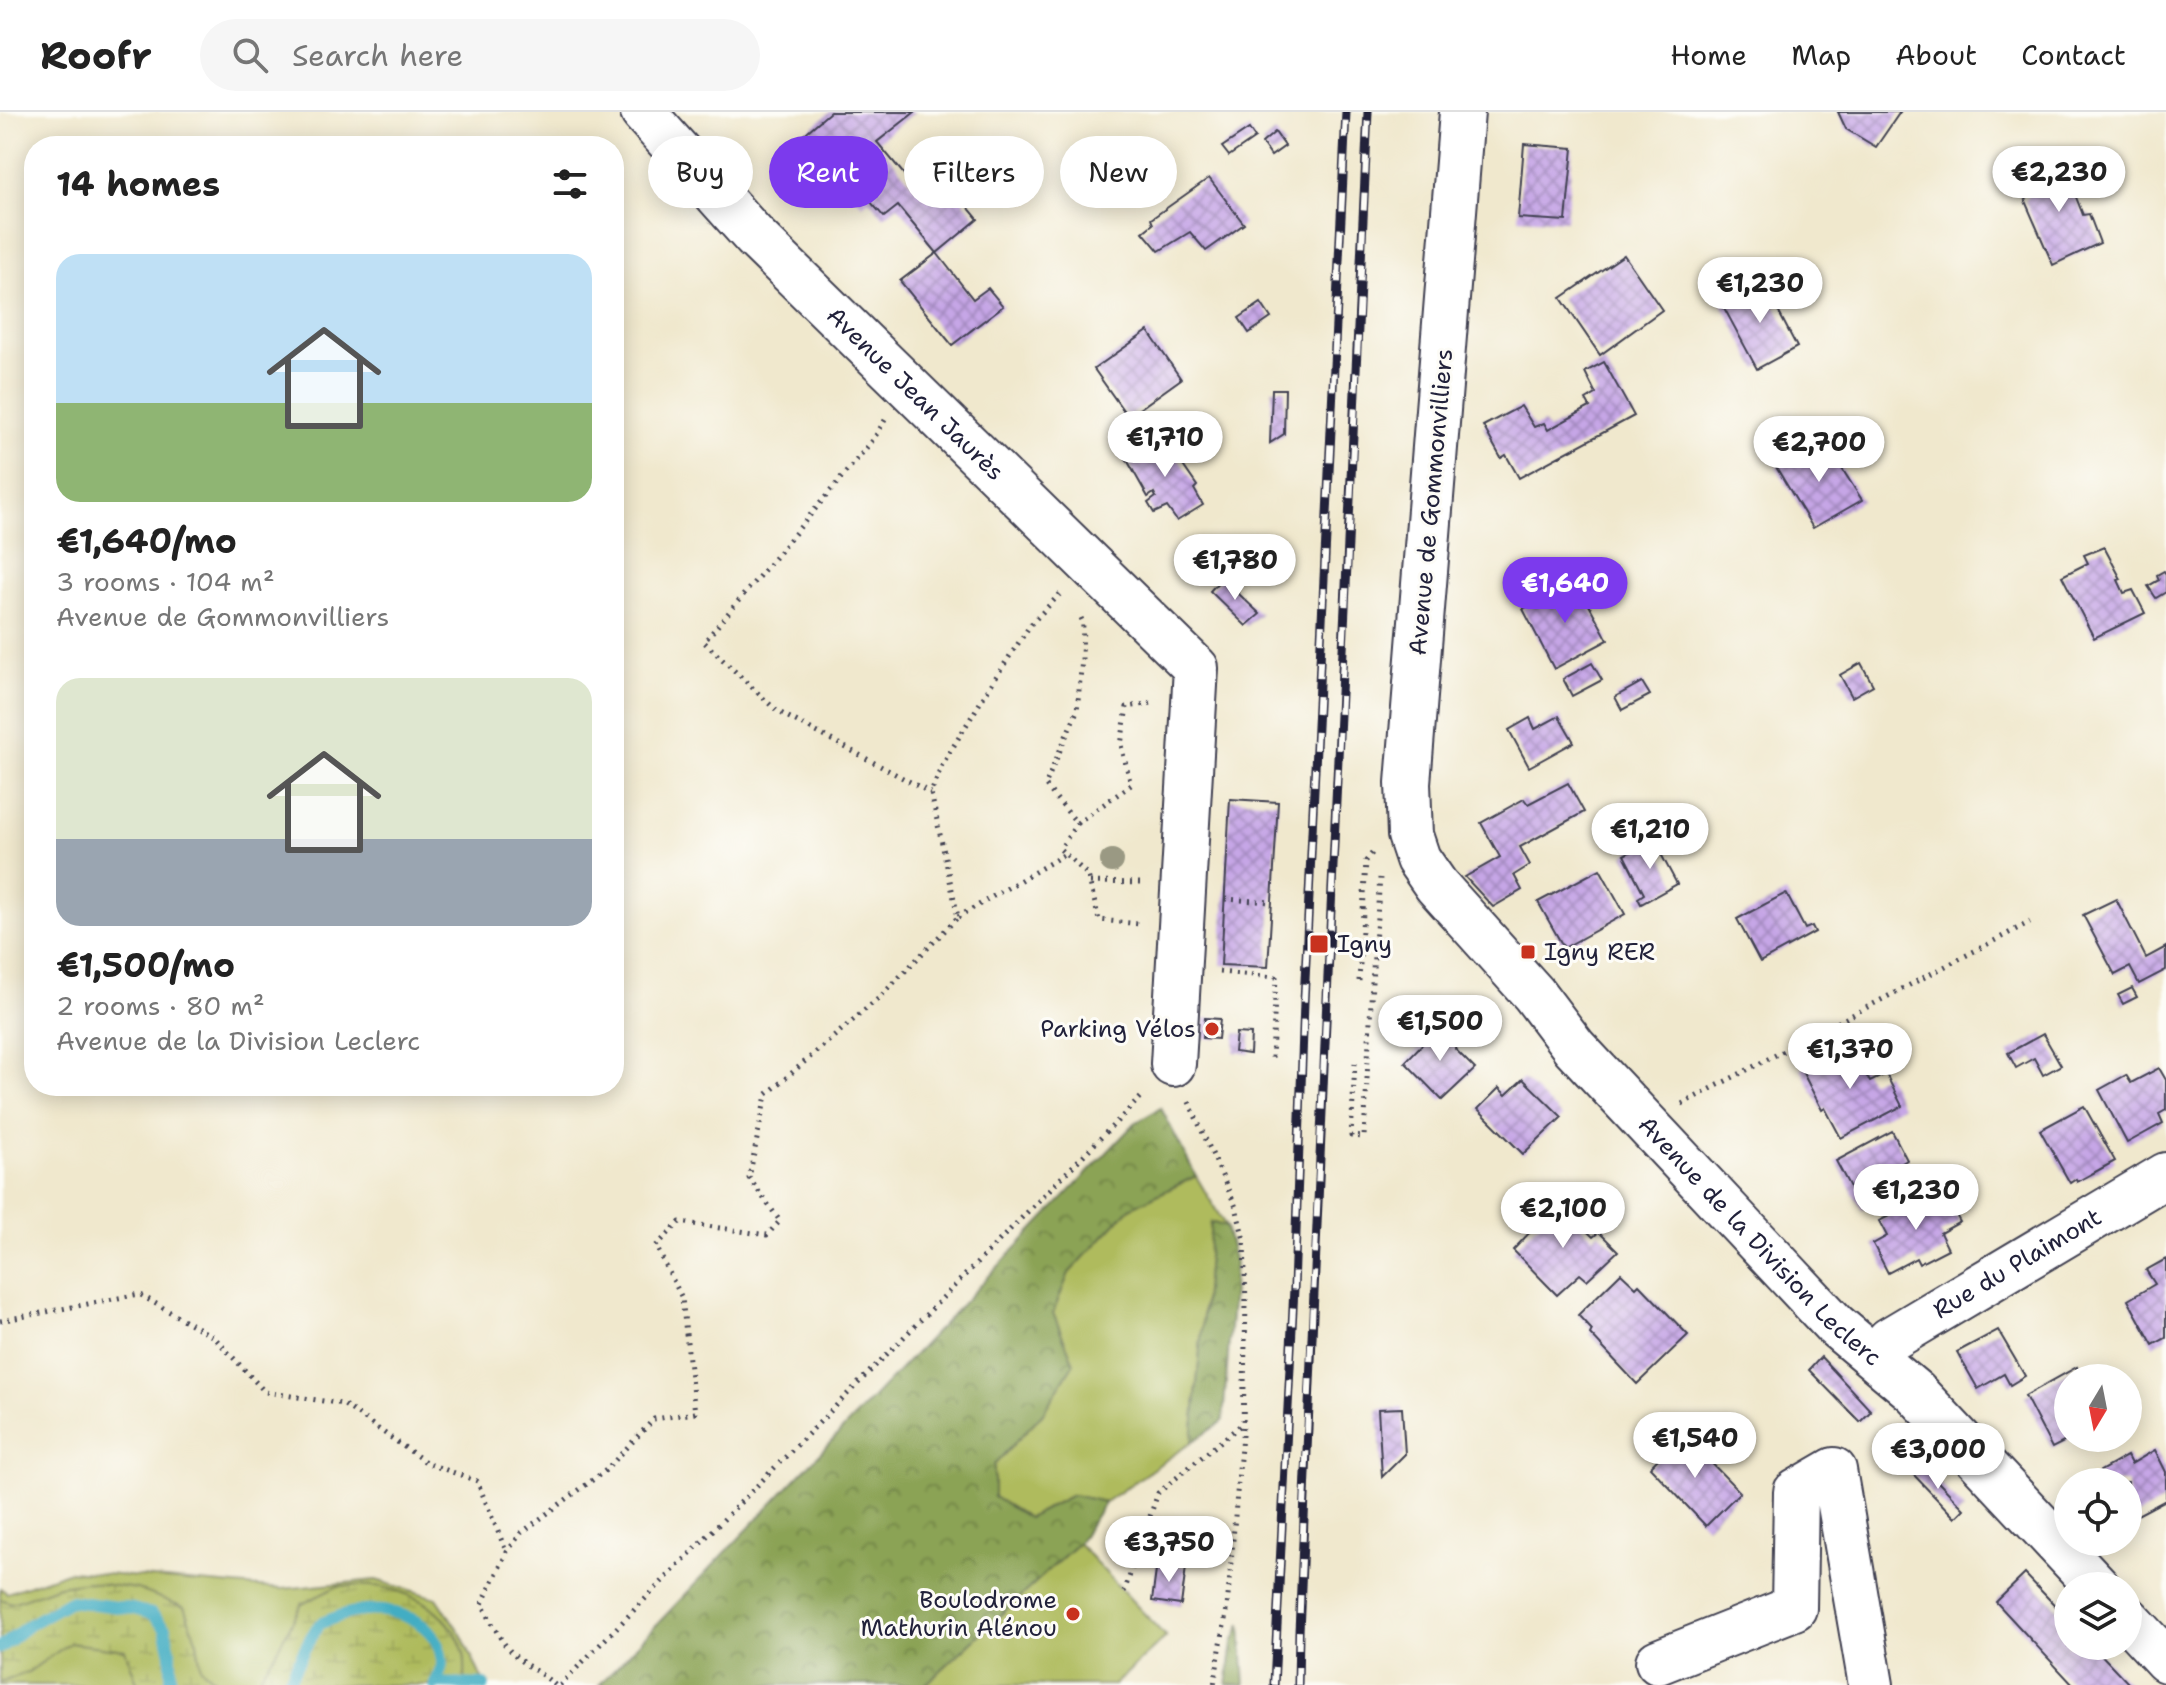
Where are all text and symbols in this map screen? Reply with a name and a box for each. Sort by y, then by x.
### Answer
search box [200,19,760,91]
text: Roofr [40,30,152,81]
icon: search [228,33,272,77]
text: Search here [292,35,463,76]
text: Home [1670,36,1747,74]
text: Map [1791,36,1851,74]
text: About [1895,36,1977,74]
text: Contact [2021,36,2126,74]
chip: Buy [648,136,753,208]
chip: Rent [769,136,888,208]
chip: Filters [904,136,1044,208]
chip: New [1060,136,1177,208]
pin: €2,230 [1994,146,2124,214]
text: €2,230 [2010,154,2108,189]
text: 14 homes [56,161,220,207]
icon: filters [548,162,592,206]
pin: €1,230 [1695,257,1825,325]
text: €1,230 [1716,265,1804,300]
street label: Avenue Jean Jaurès [820,300,1011,488]
icon: home [252,306,396,450]
street label: Avenue de Gommonvilliers [1402,347,1460,657]
pin: €1,710 [1100,411,1230,479]
pin: €2,700 [1754,416,1884,484]
text: €1,710 [1126,419,1204,454]
text: €2,700 [1771,424,1867,459]
text: €1,640/mo [56,518,237,564]
pin: €1,780 [1170,534,1300,602]
text: €1,780 [1192,542,1278,577]
pin: €1,640 [1500,557,1630,625]
text: 3 rooms · 104 m² [56,564,275,599]
text: €1,640 [1521,565,1609,600]
text: Avenue de Gommonvilliers [56,599,389,634]
icon: home [252,730,396,874]
pin: €1,210 [1585,803,1715,871]
text: €1,210 [1610,811,1690,846]
place label: Igny [1337,928,1392,960]
marker: Igny [1308,933,1330,955]
place label: Igny RER [1544,936,1655,968]
text: €1,500/mo [56,942,235,988]
marker: Igny RER [1519,943,1537,961]
text: 2 rooms · 80 m² [56,988,265,1023]
pin: €1,500 [1375,995,1505,1063]
text: €1,500 [1396,1003,1484,1038]
place label: Parking Vélos [1040,1013,1196,1045]
marker: Parking Vélos [1203,1020,1221,1038]
text: Avenue de la Division Leclerc [56,1023,420,1058]
pin: €1,370 [1785,1023,1915,1091]
text: €1,370 [1806,1031,1894,1066]
street label: Avenue de la Division Leclerc [1631,1109,1888,1373]
pin: €1,230 [1851,1164,1981,1232]
text: €1,230 [1872,1172,1960,1207]
pin: €2,100 [1498,1182,1628,1250]
text: €2,100 [1519,1190,1607,1225]
street label: Rue du Plaimont [1927,1201,2107,1326]
north arrow [2054,1364,2142,1452]
map controls [2054,1364,2142,1660]
pin: €1,540 [1630,1412,1760,1480]
text: €1,540 [1651,1420,1739,1455]
pin: €3,000 [1873,1423,2003,1491]
text: €3,000 [1890,1431,1986,1466]
button: locate [2054,1468,2142,1556]
pin: €3,750 [1104,1516,1234,1584]
text: €3,750 [1123,1524,1215,1559]
button: layers [2054,1572,2142,1660]
place label: Boulodrome Mathurin Alénou [860,1584,1057,1644]
marker: Boulodrome Mathurin Alénou [1064,1605,1082,1623]

